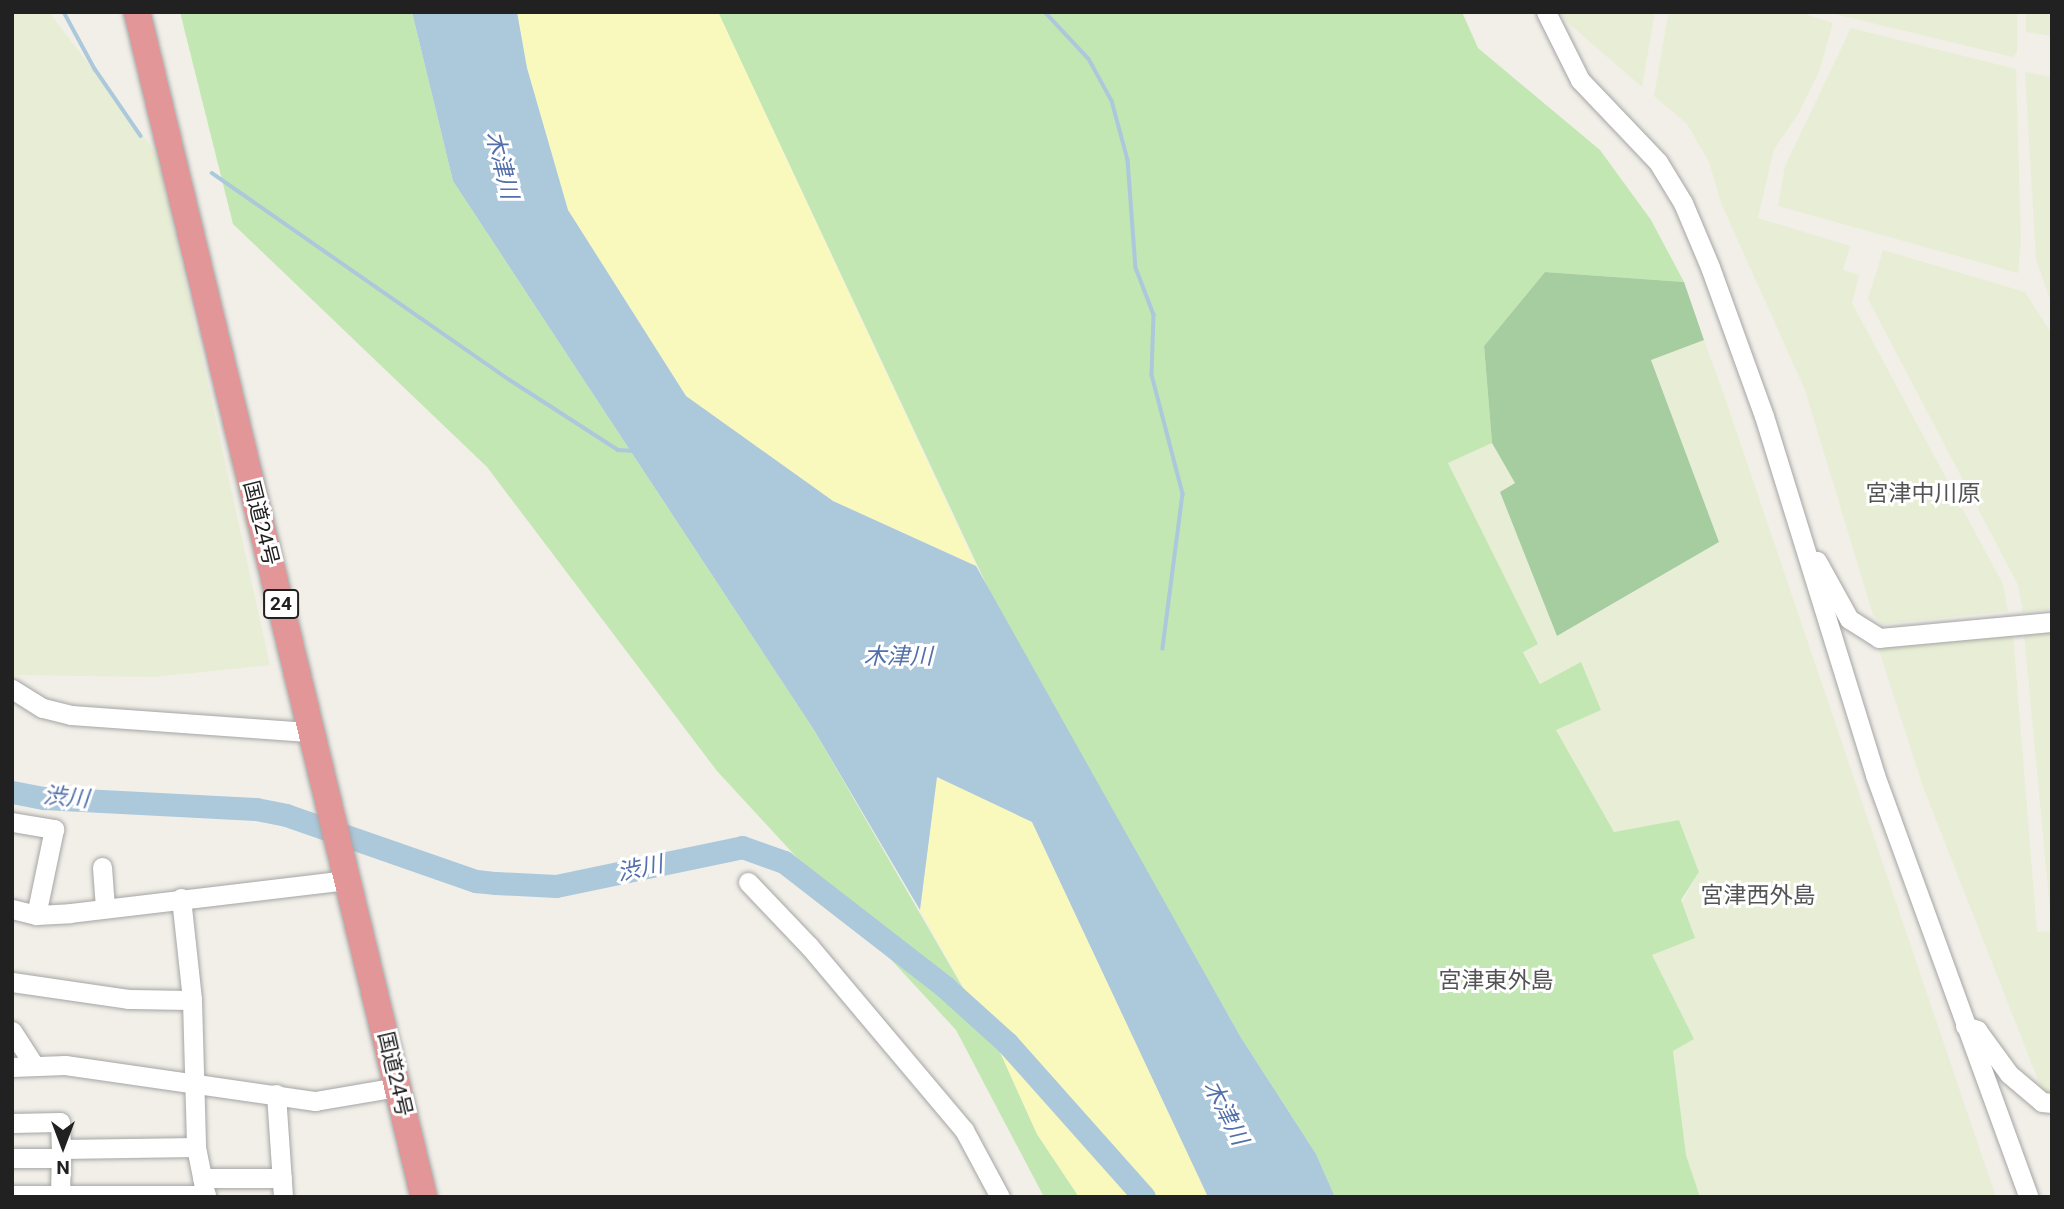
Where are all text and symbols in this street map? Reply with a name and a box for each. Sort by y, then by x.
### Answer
water label: 木津川 [479,128,523,202]
street label: 国道24号 [238,478,284,568]
district label: 宮津中川原 [1866,480,1980,508]
road number: 24 [262,589,300,620]
water label: 木津川 [864,643,932,671]
water label: 渋川 [42,782,90,814]
water label: 渋川 [615,851,665,887]
district label: 宮津西外島 [1701,882,1815,910]
district label: 宮津東外島 [1439,967,1553,995]
street label: 国道24号 [373,1029,417,1119]
water label: 木津川 [1197,1076,1253,1150]
north arrow [28,1111,98,1181]
text: N [56,1156,70,1179]

